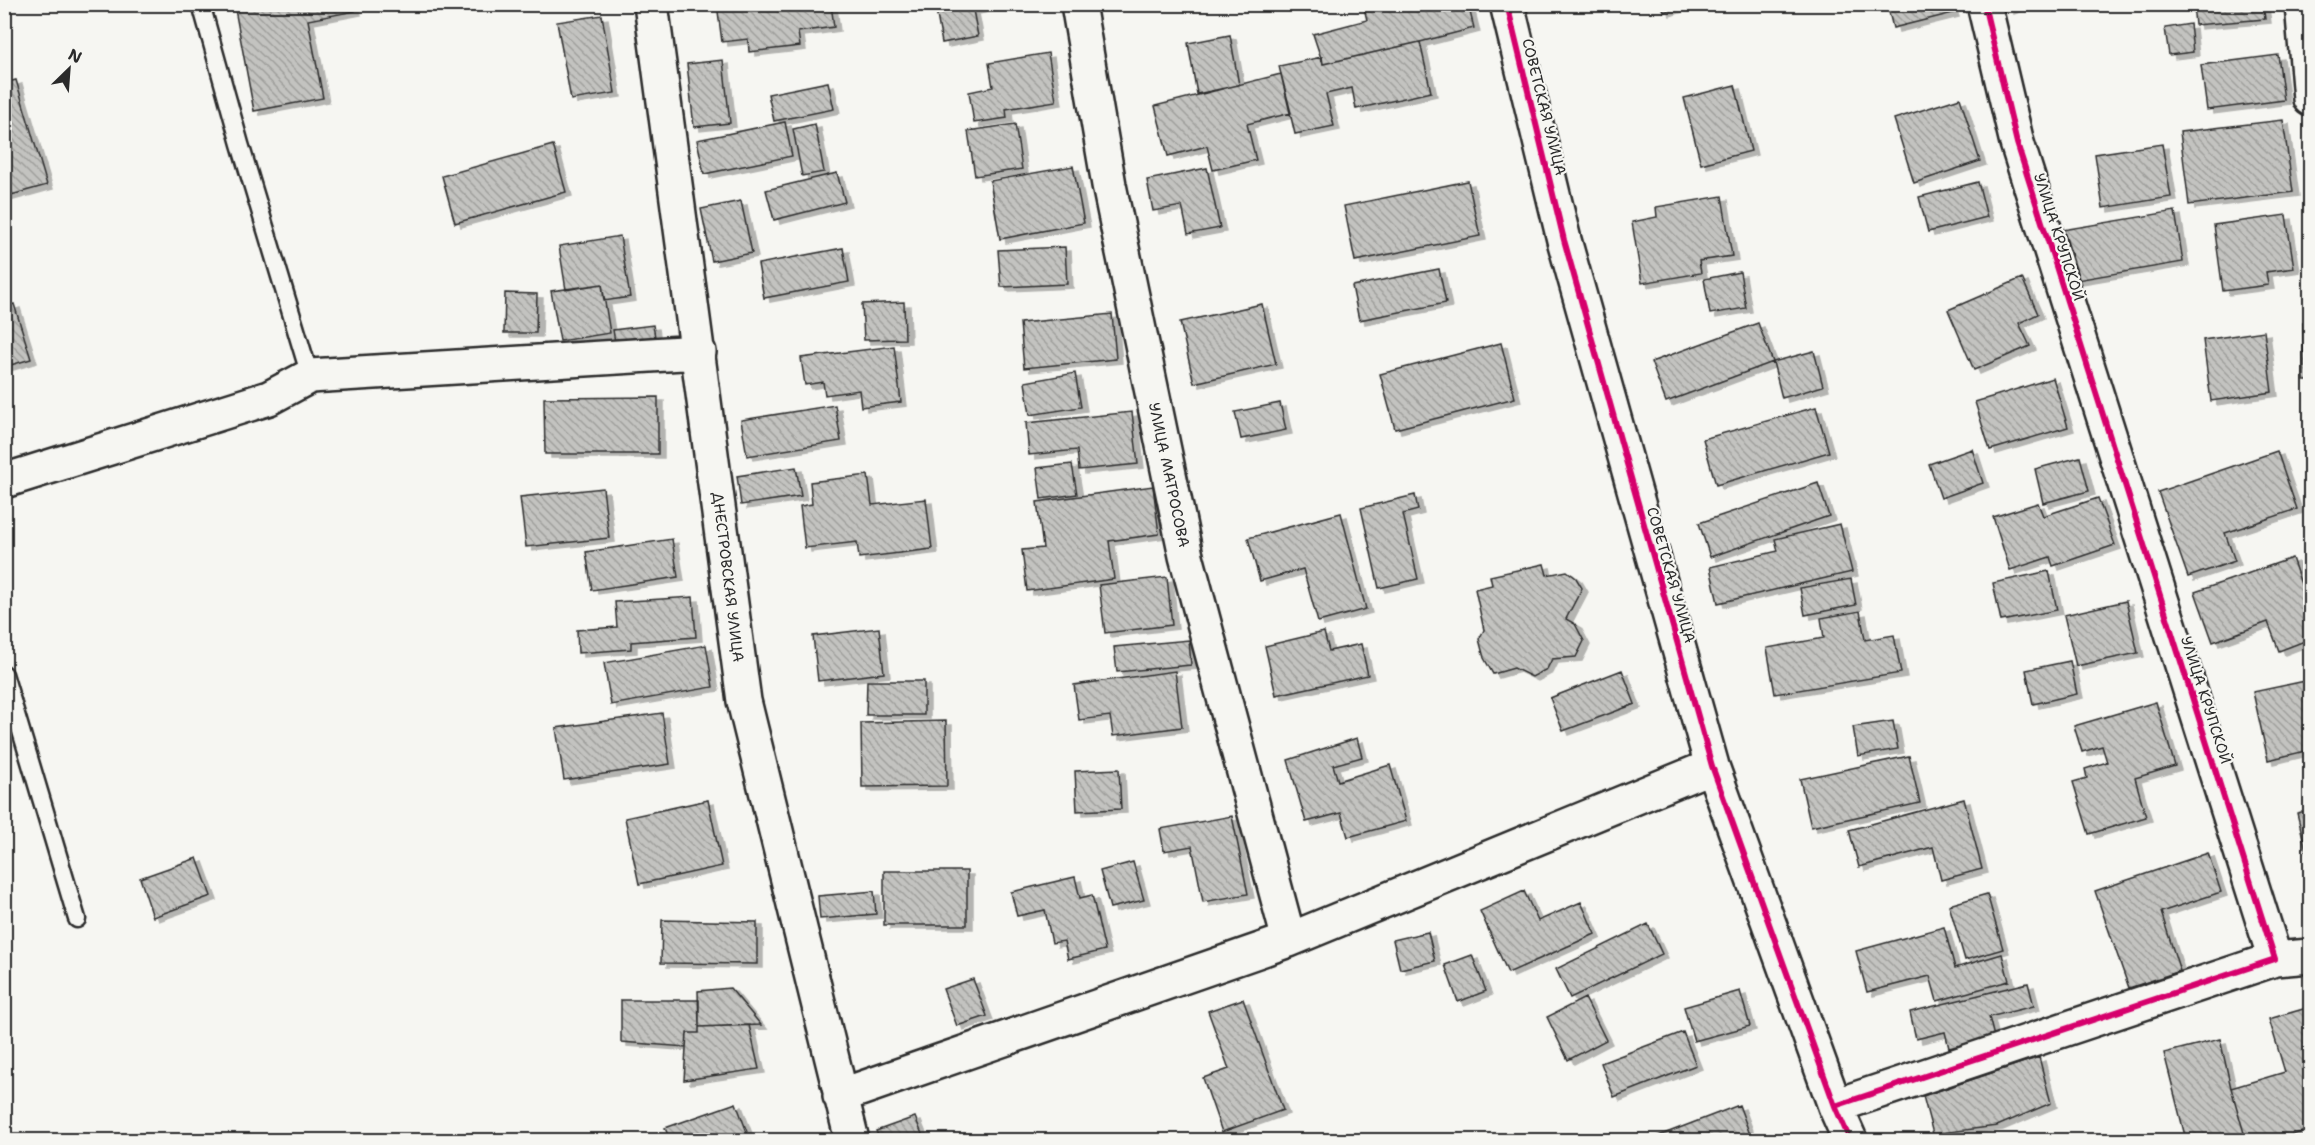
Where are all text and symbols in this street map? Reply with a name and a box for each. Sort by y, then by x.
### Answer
street label: СОВЕТСКАЯ УЛИЦА [1517,36,1571,178]
north arrow [39,39,99,99]
text: N [65,44,85,68]
street label: УЛИЦА КРУПСКОЙ [2029,170,2090,303]
street label: УЛИЦА МАТРОСОВА [1144,401,1194,549]
street label: ДНЕСТРОВСКАЯ УЛИЦА [708,491,748,663]
street label: СОВЕТСКАЯ УЛИЦА [1642,505,1700,645]
street label: УЛИЦА КРУПСКОЙ [2176,633,2237,766]

